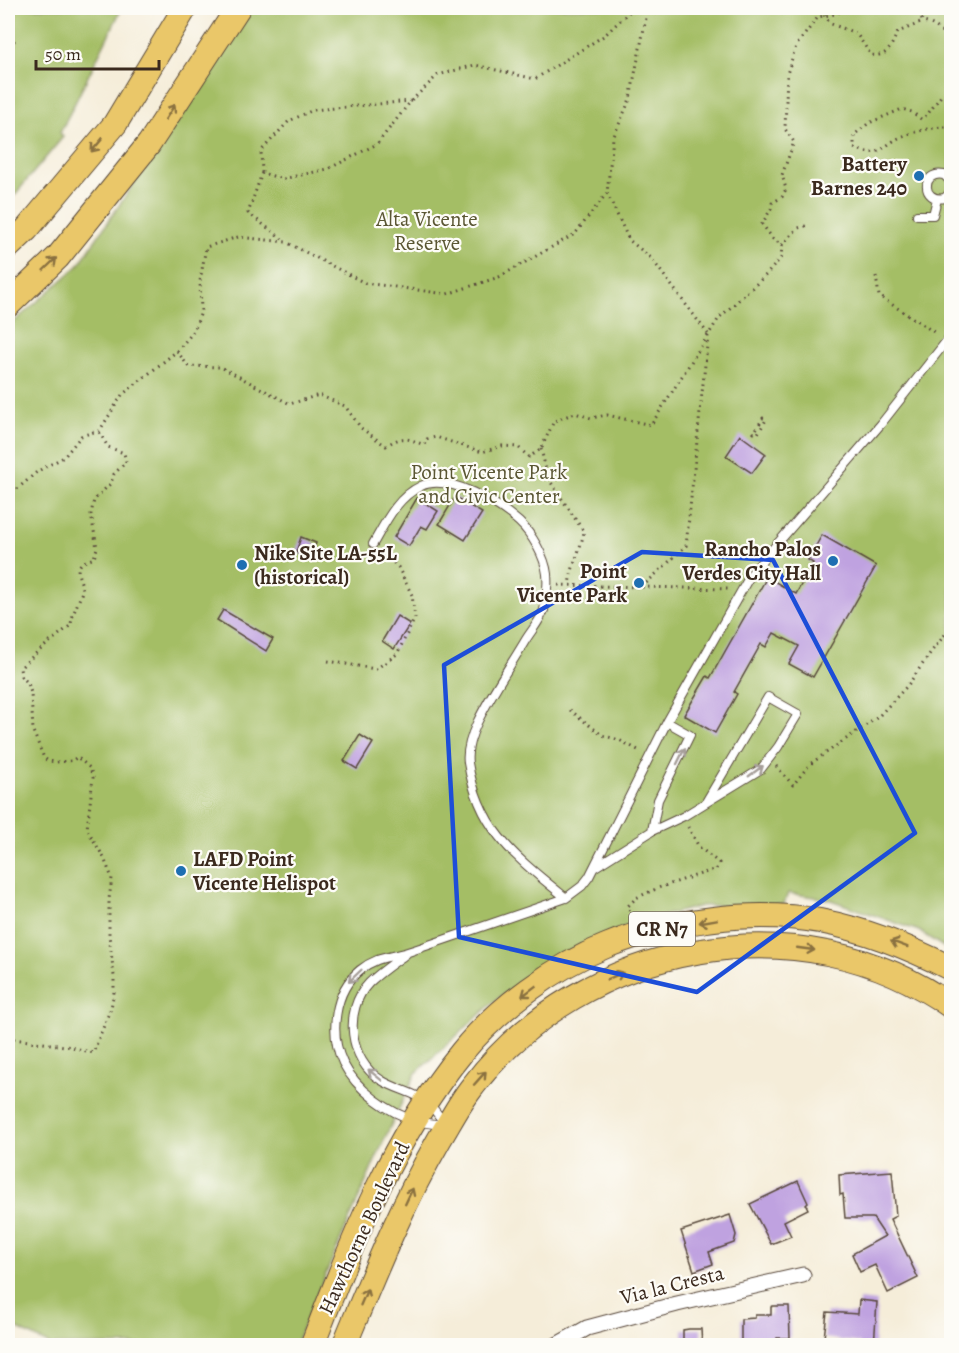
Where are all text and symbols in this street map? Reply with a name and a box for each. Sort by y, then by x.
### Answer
scale bar [36,33,159,71]
text: 50 m [45,42,81,66]
one-way arrow [164,103,177,120]
one-way arrow [90,137,104,152]
place label: Battery Barnes 240 [811,150,908,202]
marker: Battery Barnes 240 [912,169,926,183]
park label: Alta Vicente Reserve [375,205,478,257]
one-way arrow [42,257,57,272]
park label: Point Vicente Park and Civic Center [411,458,568,510]
place label: Rancho Palos Verdes City Hall [681,535,821,587]
place label: Nike Site LA-55L (historical) [254,539,398,591]
marker: Rancho Palos Verdes City Hall [826,554,840,568]
place label: Point Vicente Park [516,557,627,609]
marker: Nike Site LA-55L (historical) [235,558,249,572]
marker: Point Vicente Park [632,576,646,590]
one-way arrow [675,747,687,765]
one-way arrow [747,765,763,777]
place label: LAFD Point Vicente Helispot [192,845,336,897]
marker: LAFD Point Vicente Helispot [174,864,188,878]
road number: CR N7 [629,912,695,946]
one-way arrow [698,916,718,927]
one-way arrow [890,937,909,948]
one-way arrow [795,944,815,955]
one-way arrow [347,968,362,983]
one-way arrow [606,970,624,981]
one-way arrow [521,985,537,997]
one-way arrow [367,1069,383,1082]
one-way arrow [473,1070,487,1085]
street label: Hawthorne Boulevard [312,1136,417,1319]
one-way arrow [403,1188,415,1206]
street label: Via la Cresta [616,1259,727,1312]
one-way arrow [359,1289,370,1307]

